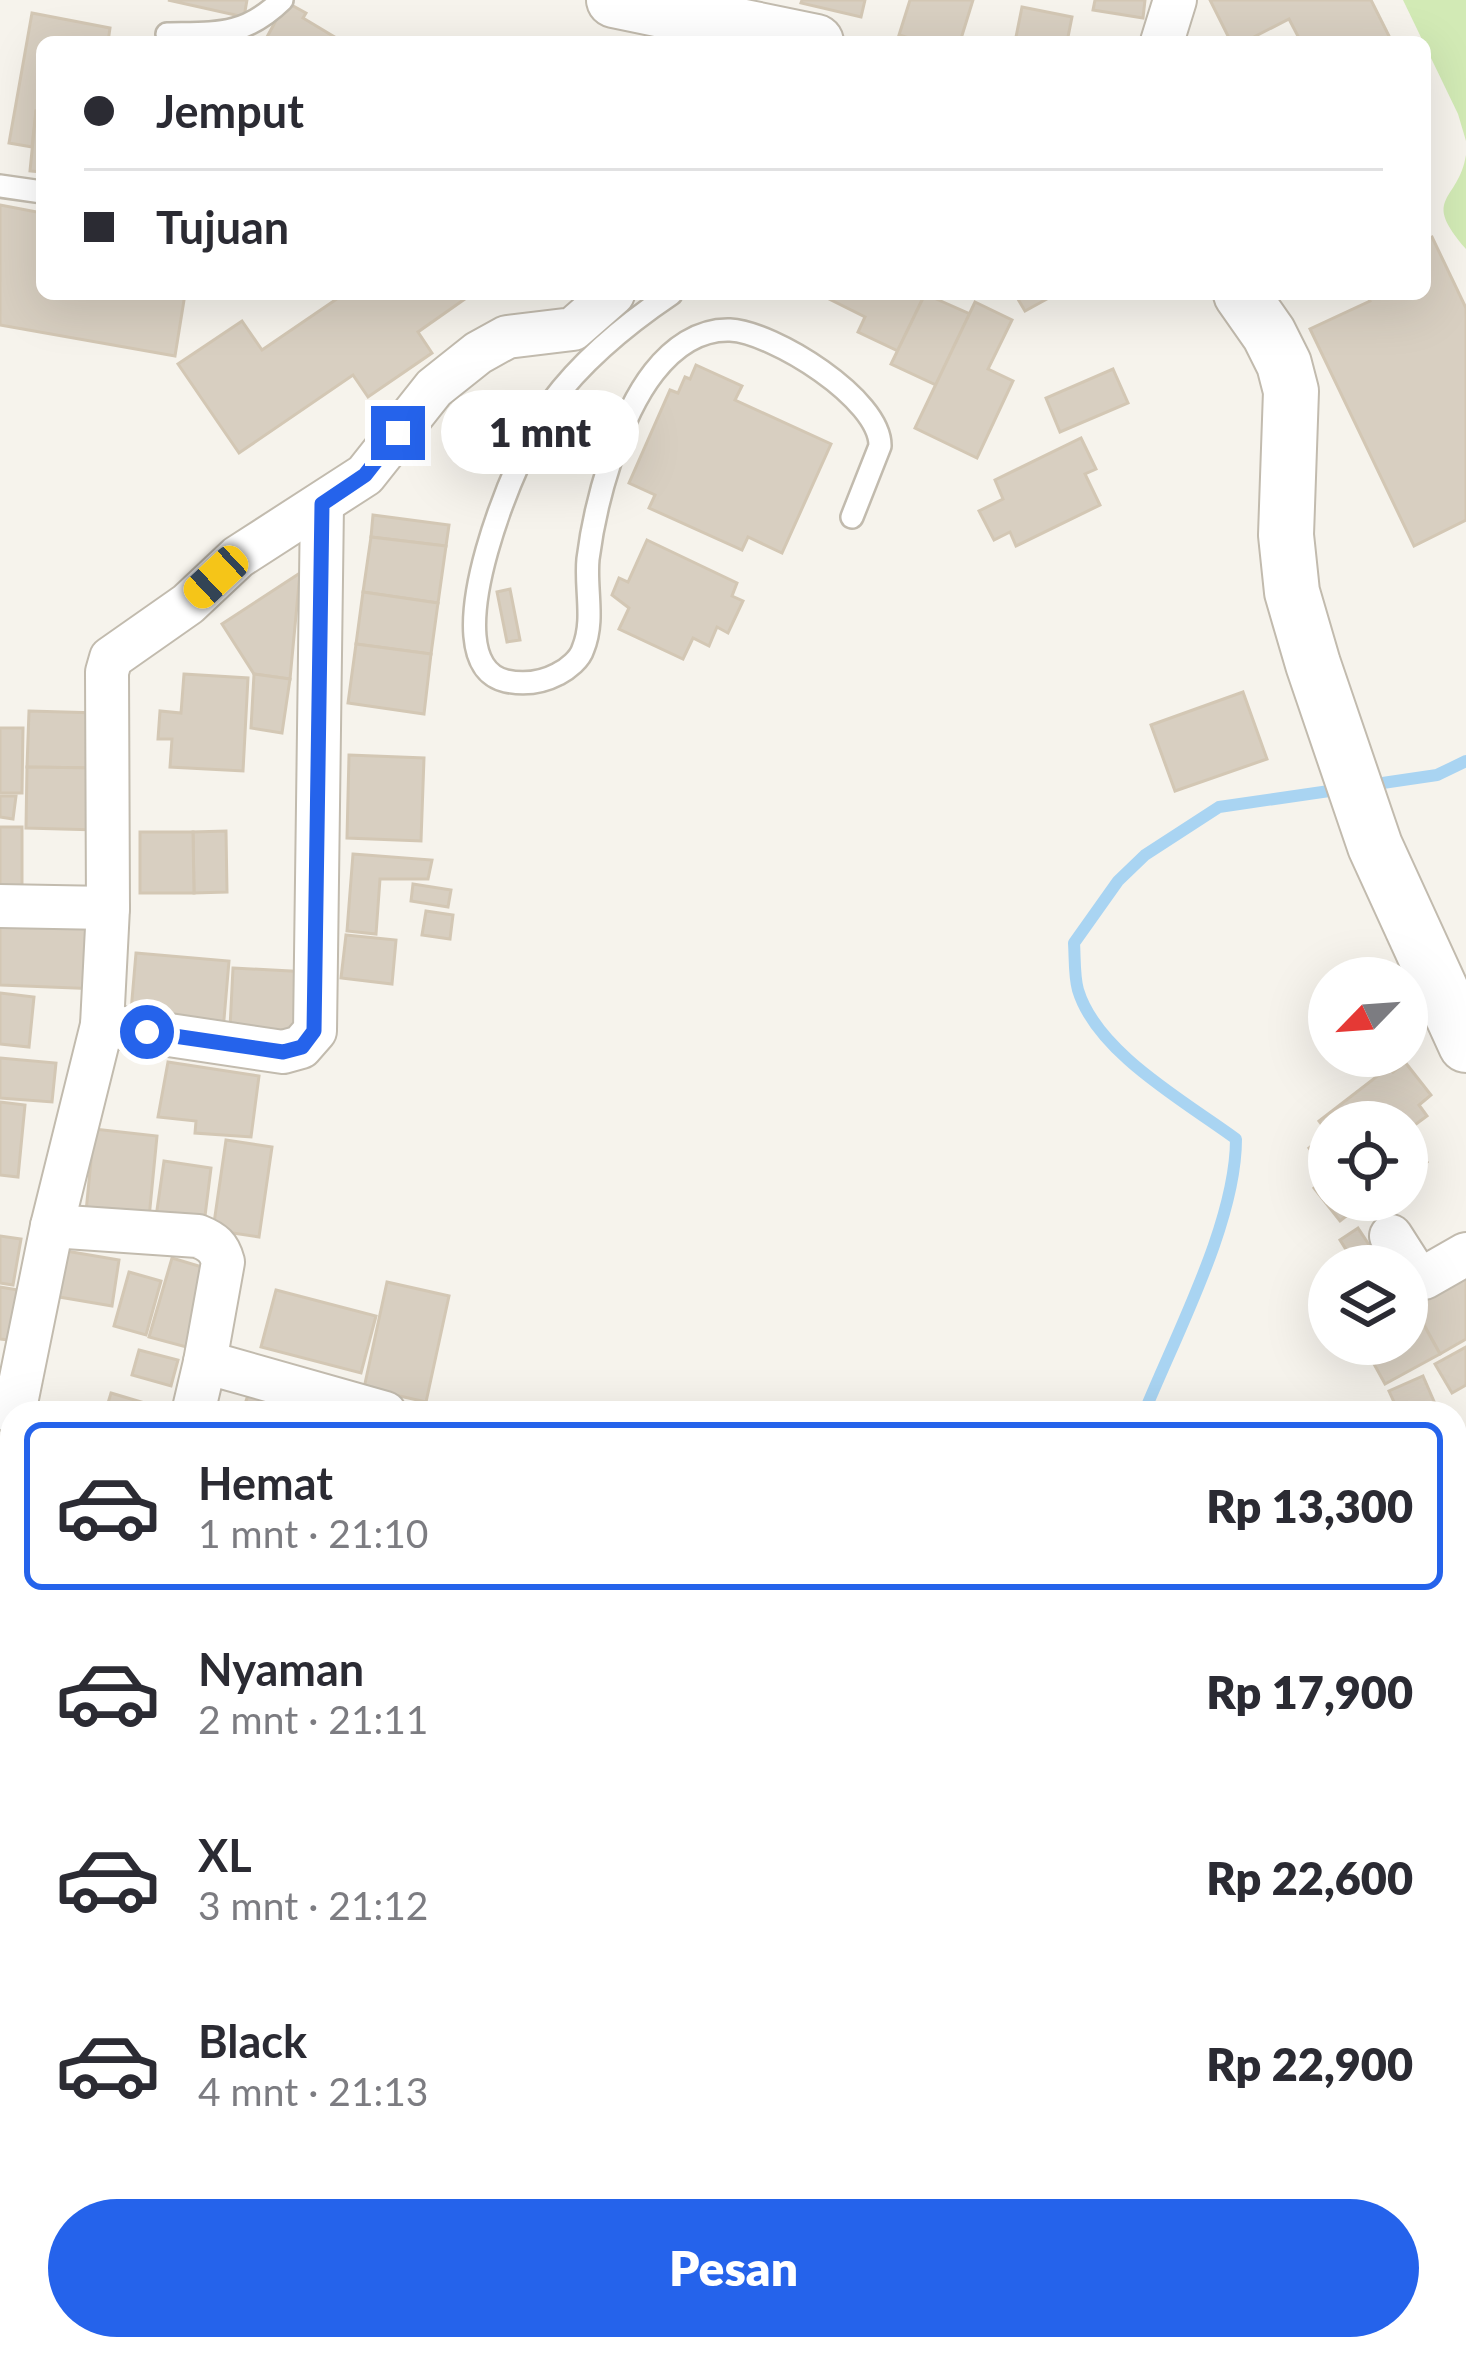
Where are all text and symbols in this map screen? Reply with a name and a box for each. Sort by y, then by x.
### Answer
text: Jemput [156,84,304,138]
text: Tujuan [156,200,289,254]
callout: 1 mnt [440,391,638,475]
route end [371,406,425,460]
text: 1 mnt [489,409,591,455]
car [177,539,255,615]
north arrow [1308,957,1428,1077]
map controls [1308,957,1428,1365]
route start [120,1005,174,1059]
button: locate [1308,1101,1428,1221]
button: layers [1308,1245,1428,1365]
icon: car [54,1452,162,1560]
text: Hemat [198,1456,333,1510]
text: Rp 13,300 [1206,1479,1413,1533]
text: 1 mnt · 21:10 [198,1510,429,1556]
icon: car [54,1638,162,1746]
text: Nyaman [198,1642,364,1696]
text: Rp 17,900 [1206,1665,1413,1719]
text: 2 mnt · 21:11 [198,1696,429,1742]
icon: car [54,1824,162,1932]
text: XL [198,1828,252,1882]
text: Rp 22,600 [1206,1851,1413,1905]
text: 3 mnt · 21:12 [198,1882,429,1928]
icon: car [54,2010,162,2118]
text: Black [198,2014,307,2068]
text: Rp 22,900 [1206,2037,1413,2091]
text: 4 mnt · 21:13 [198,2068,429,2114]
button: Pesan [48,2199,1419,2337]

